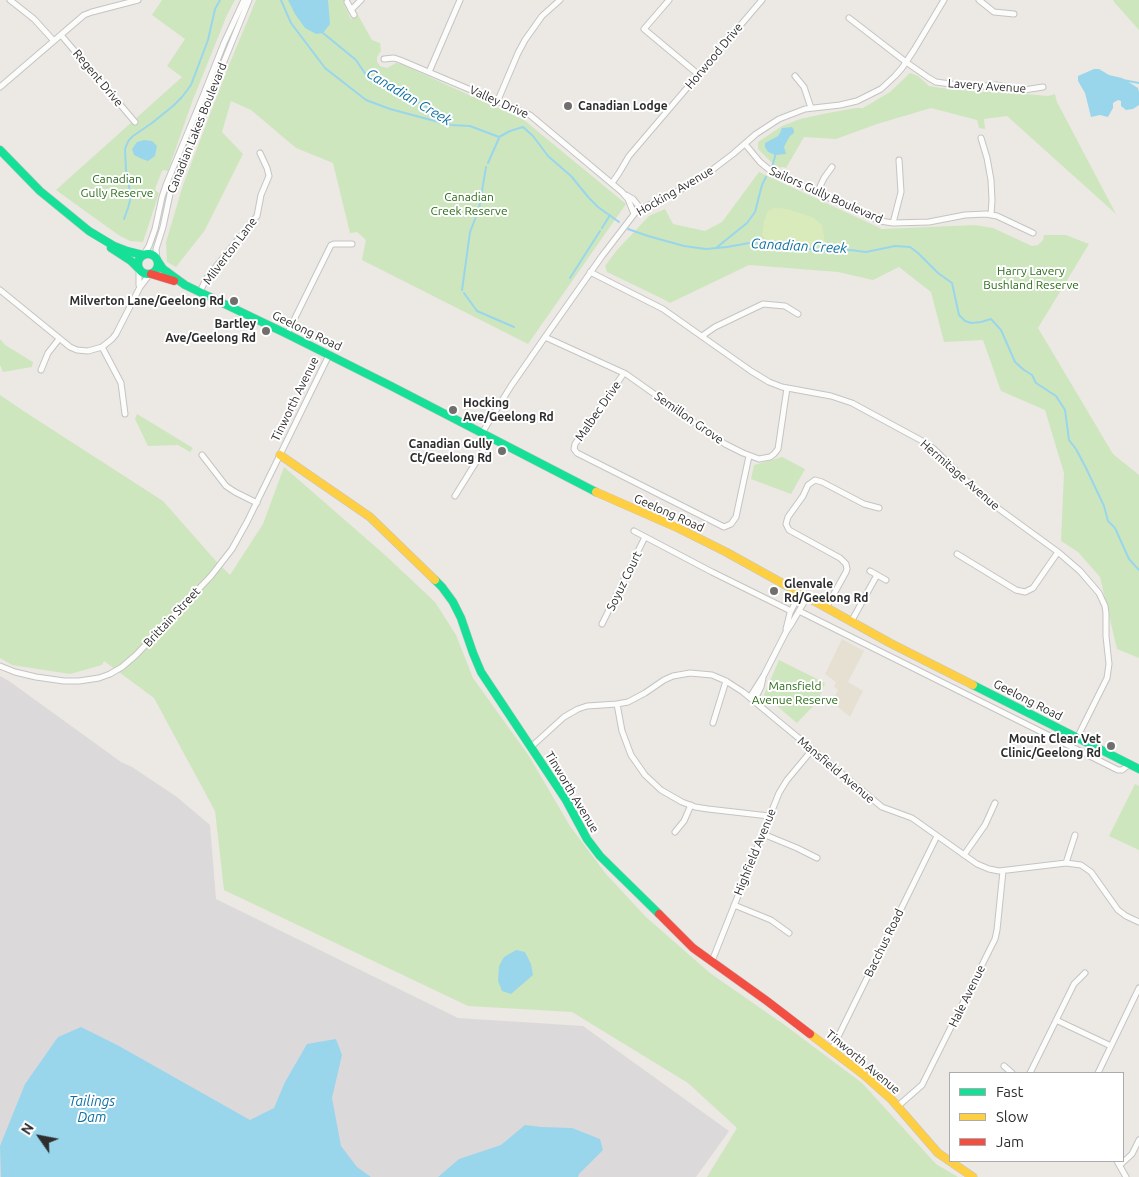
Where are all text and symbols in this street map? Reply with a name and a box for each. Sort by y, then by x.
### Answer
street label: Horwood Drive [682,20,746,92]
street label: Regent Drive [70,46,126,110]
street label: Canadian Lakes Boulevard [164,60,230,196]
water label: Canadian Creek [363,65,455,129]
street label: Lavery Avenue [947,76,1027,96]
street label: Valley Drive [467,83,531,121]
place label: Canadian Lodge [578,99,668,113]
marker: Canadian Lodge [562,100,574,112]
street label: Hocking Avenue [634,163,716,219]
street label: Sailors Gully Boulevard [767,164,885,226]
park label: Canadian Gully Reserve [81,172,153,200]
park label: Canadian Creek Reserve [430,190,508,218]
street label: Milverton Lane [200,214,260,288]
water label: Canadian Creek [750,235,848,257]
park label: Harry Lavery Bushland Reserve [983,264,1079,292]
place label: Milverton Lane/Geelong Rd [70,294,224,308]
marker: Milverton Lane/Geelong Rd [228,295,240,307]
street label: Geelong Road [270,308,344,354]
place label: Bartley Ave/Geelong Rd [165,317,256,345]
marker: Bartley Ave/Geelong Rd [260,325,272,337]
street label: Tinworth Avenue [268,354,322,444]
street label: Malbec Drive [572,378,624,444]
street label: Semillon Grove [652,389,726,447]
place label: Hocking Ave/Geelong Rd [463,396,554,424]
marker: Hocking Ave/Geelong Rd [447,404,459,416]
place label: Canadian Gully Ct/Geelong Rd [408,437,492,465]
street label: Hermitage Avenue [917,437,1003,513]
marker: Canadian Gully Ct/Geelong Rd [496,445,508,457]
street label: Geelong Road [632,491,706,535]
street label: Soyuz Court [603,549,645,613]
place label: Glenvale Rd/Geelong Rd [784,577,868,605]
street label: Brittain Street [141,584,203,650]
marker: Glenvale Rd/Geelong Rd [768,585,780,597]
street label: Geelong Road [991,676,1065,724]
park label: Mansfield Avenue Reserve [752,679,838,707]
place label: Mount Clear Vet Clinic/Geelong Rd [1001,732,1101,760]
street label: Mansfield Avenue [795,734,877,806]
marker: Mount Clear Vet Clinic/Geelong Rd [1105,740,1117,752]
street label: Tinworth Avenue [542,749,602,835]
street label: Highfield Avenue [731,806,779,898]
street label: Bacchus Road [861,906,907,980]
street label: Hale Avenue [946,963,988,1029]
street label: Tinworth Avenue [823,1027,903,1097]
legend [949,1072,1124,1162]
text: Fast [996,1083,1023,1100]
water label: Tailings Dam [69,1093,115,1126]
text: Slow [996,1108,1028,1125]
north arrow [15,1112,65,1162]
text: N [18,1120,37,1138]
text: Jam [996,1133,1024,1150]

